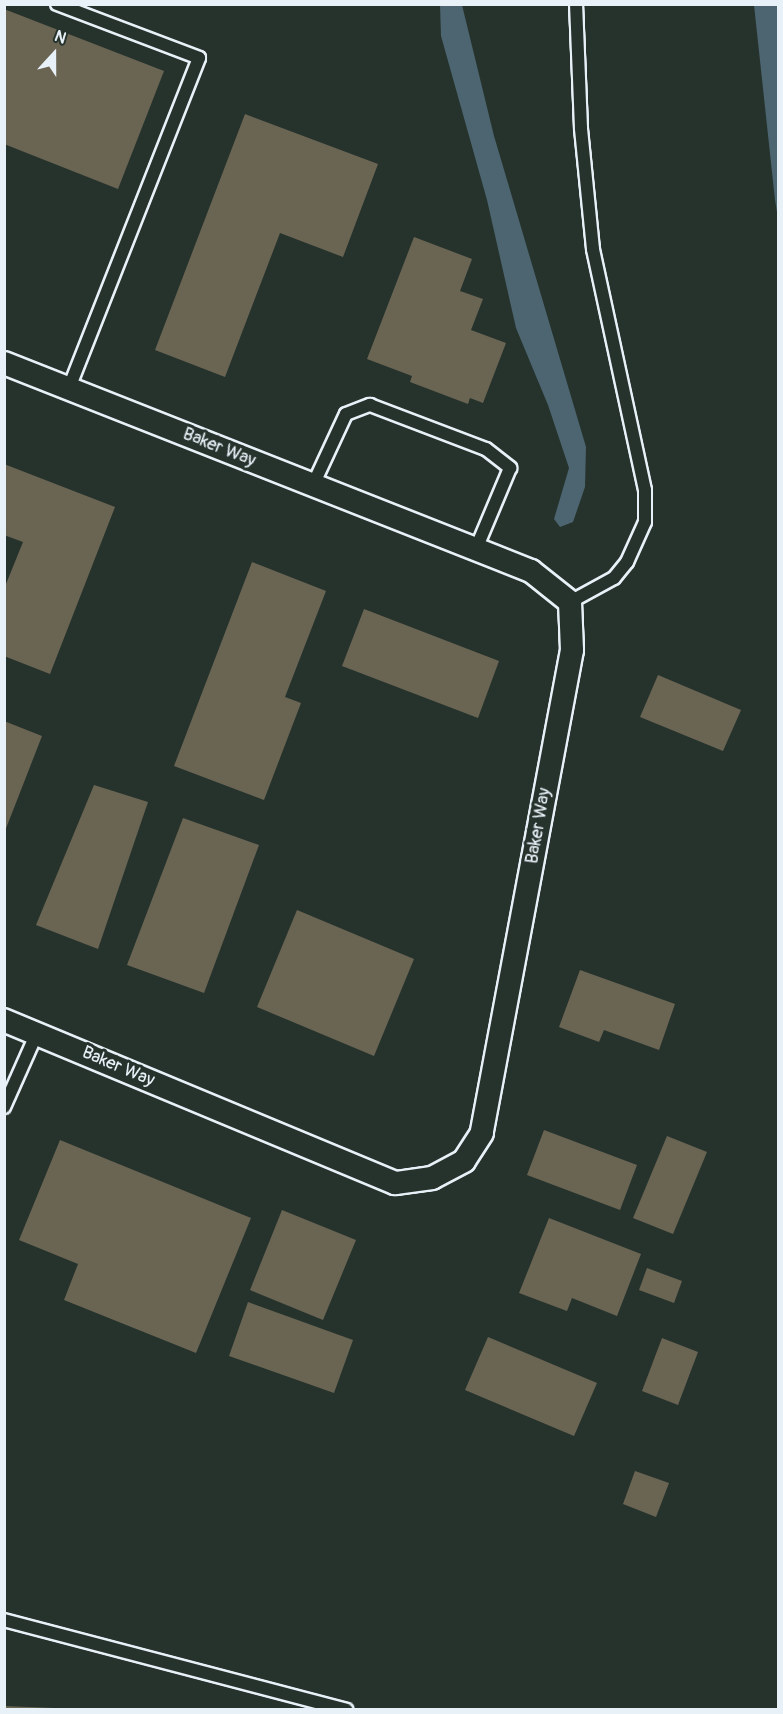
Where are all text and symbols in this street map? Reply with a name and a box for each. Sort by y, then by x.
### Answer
north arrow [24,24,84,84]
text: N [52,26,69,48]
street label: Baker Way [179,424,259,472]
street label: Baker Way [522,786,556,866]
street label: Baker Way [78,1042,158,1092]

